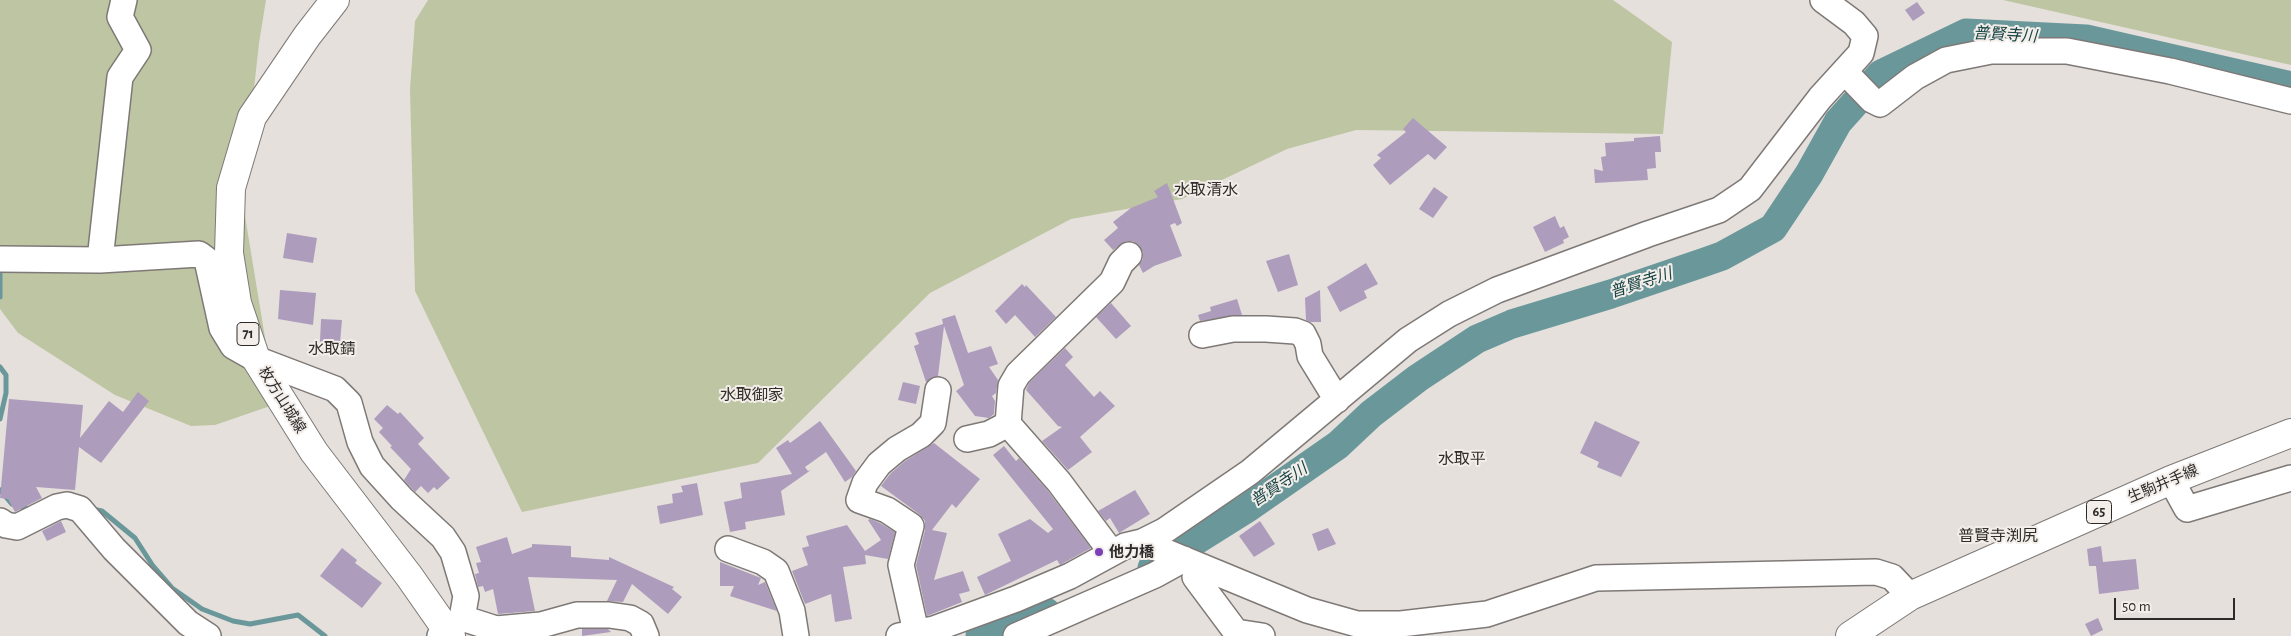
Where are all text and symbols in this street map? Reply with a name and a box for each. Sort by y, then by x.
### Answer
water label: 普賢寺川 [1973,24,2037,46]
district label: 水取清水 [1174,180,1238,200]
water label: 普賢寺川 [1608,264,1674,302]
road number: 71 [237,322,259,346]
district label: 水取錆 [308,339,356,359]
street label: 枚方山城線 [254,363,310,437]
district label: 水取御家 [720,385,784,405]
district label: 水取平 [1438,449,1486,469]
water label: 普賢寺川 [1247,459,1311,511]
street label: 生駒井手線 [2125,461,2201,507]
road number: 65 [2086,501,2112,524]
district label: 普賢寺渕尻 [1958,526,2038,546]
place label: 他力橋 [1109,543,1154,561]
marker: 他力橋 [1093,546,1105,558]
scale bar [2116,588,2237,620]
text: 50 m [2122,599,2151,614]

